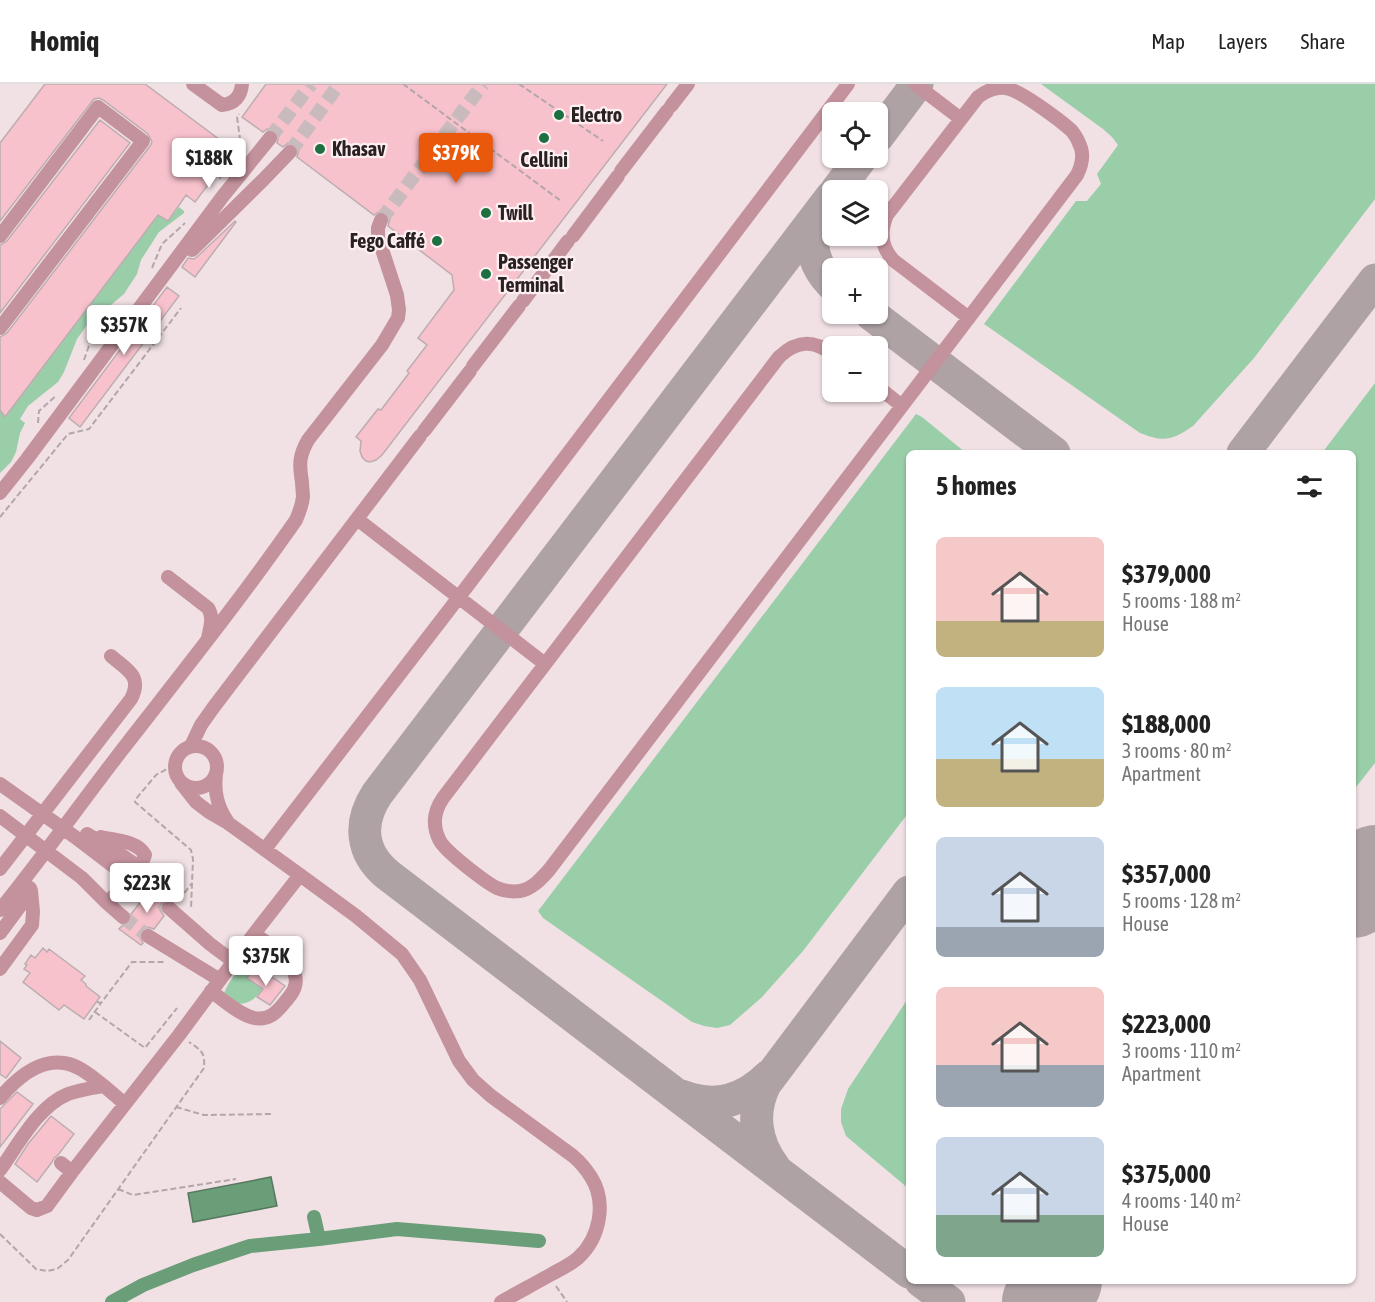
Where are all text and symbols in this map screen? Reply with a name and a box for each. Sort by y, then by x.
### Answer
text: Homiq [30,25,99,57]
text: Map [1151,29,1185,53]
text: Layers [1218,29,1268,53]
text: Share [1301,29,1345,53]
map controls [822,102,888,402]
button: locate [822,102,888,168]
place label: Electro [571,103,622,126]
marker: Electro [552,108,566,122]
marker: Cellini [537,131,551,145]
pin: $379K [414,133,498,184]
place label: Khasav [332,137,386,160]
pin: $188K [167,138,251,189]
text: $379K [433,141,479,164]
marker: Khasav [313,142,327,156]
text: $188K [186,146,232,169]
place label: Cellini [520,148,568,171]
button: layers [822,180,888,246]
place label: Twill [498,201,534,224]
marker: Twill [479,206,493,220]
place label: Fego Caffé [350,229,425,252]
marker: Fego Caffé [430,234,444,248]
place label: Passenger Terminal [498,250,574,296]
button: + [822,258,888,324]
marker: Passenger Terminal [479,267,493,281]
pin: $357K [82,305,166,356]
text: $357K [101,313,147,336]
button: − [822,336,888,402]
icon: filters [1293,470,1326,503]
text: 5 homes [936,471,1016,501]
text: $379,000 [1122,559,1211,589]
icon: home [984,561,1056,633]
text: 5 rooms · 188 m² [1122,589,1241,612]
text: House [1122,612,1169,635]
text: $188,000 [1122,709,1211,739]
icon: home [984,711,1056,783]
text: 3 rooms · 80 m² [1122,739,1232,762]
text: Apartment [1122,762,1201,785]
text: $357,000 [1122,859,1211,889]
icon: home [984,861,1056,933]
pin: $223K [105,863,189,914]
text: $223K [124,871,170,894]
text: 5 rooms · 128 m² [1122,889,1241,912]
text: House [1122,912,1169,935]
pin: $375K [224,936,308,987]
text: $375K [243,944,289,967]
text: $223,000 [1122,1009,1211,1039]
icon: home [984,1011,1056,1083]
text: 3 rooms · 110 m² [1122,1039,1241,1062]
text: Apartment [1122,1062,1201,1085]
text: $375,000 [1122,1159,1211,1189]
icon: home [984,1161,1056,1233]
text: 4 rooms · 140 m² [1122,1189,1241,1212]
text: House [1122,1212,1169,1235]

